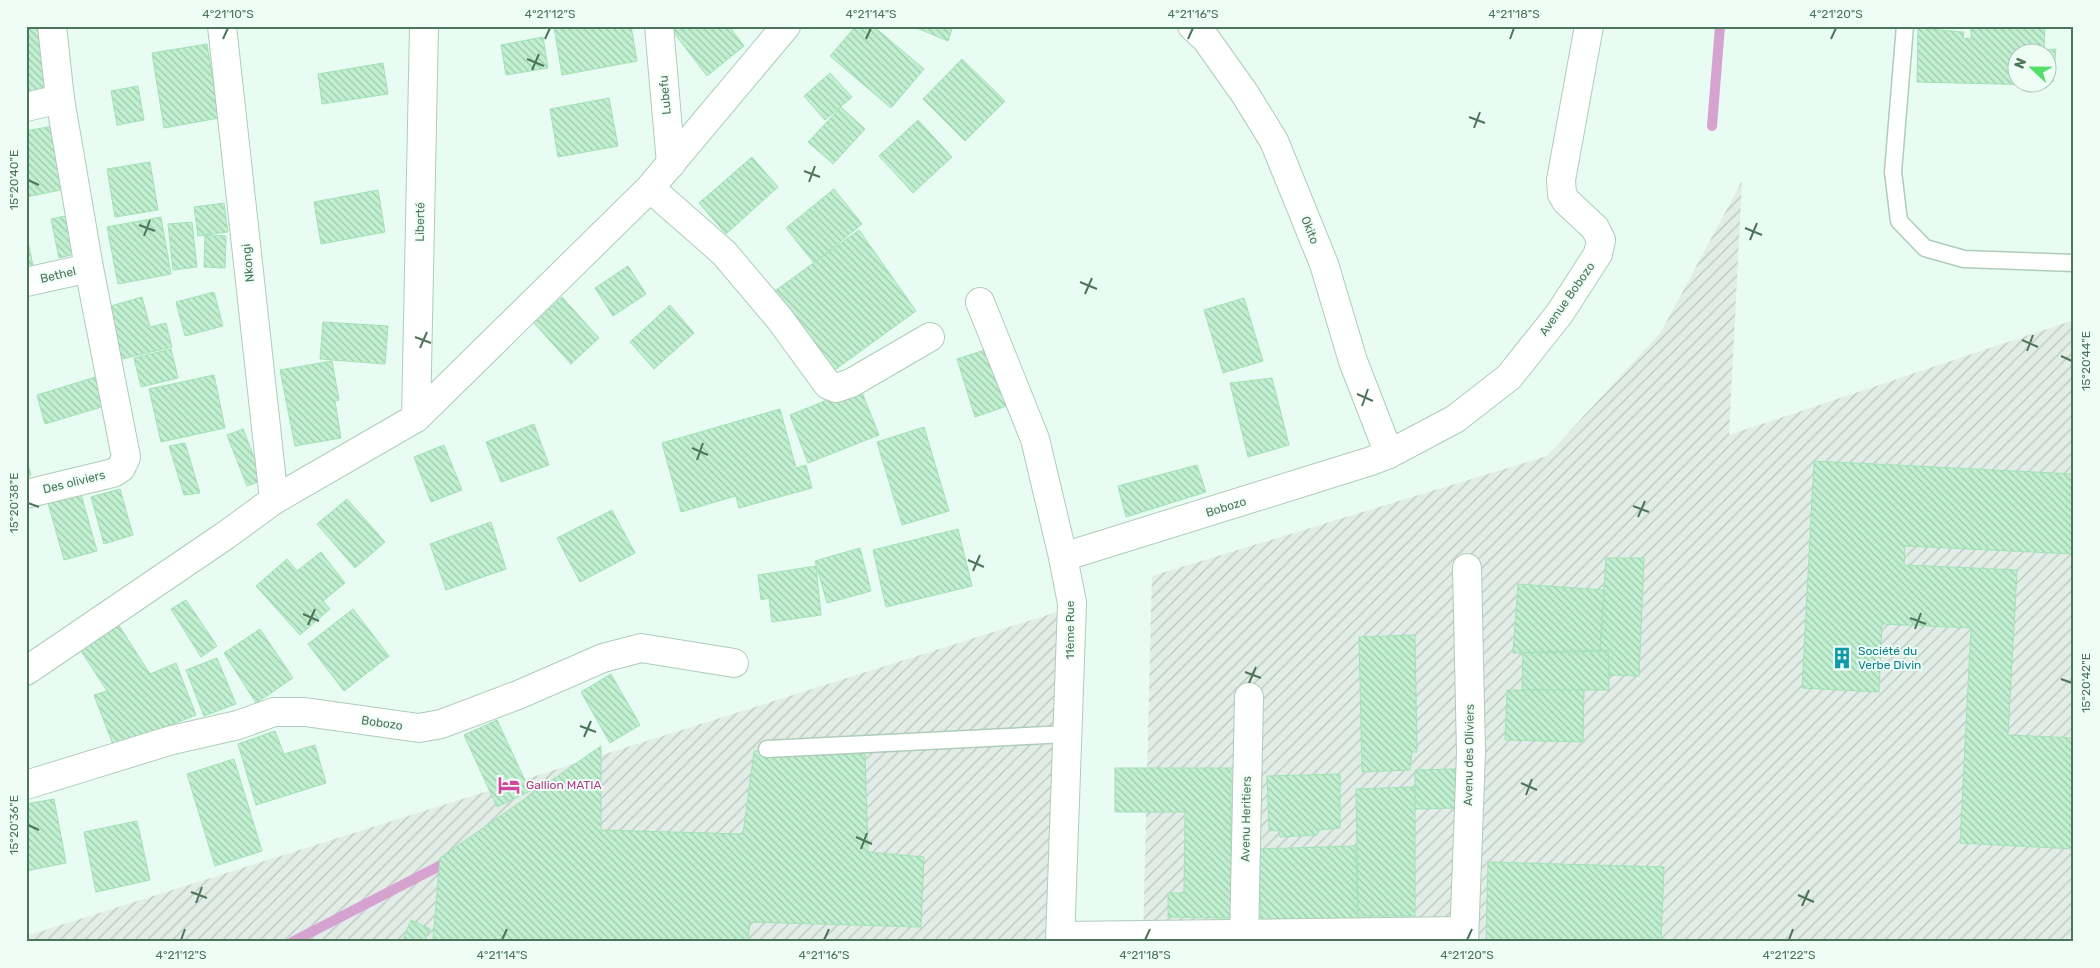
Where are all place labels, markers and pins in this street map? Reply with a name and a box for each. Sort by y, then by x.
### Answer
place label: Société du Verbe Divin [1858,644,1921,672]
building icon: Société du Verbe Divin [1829,645,1855,671]
hotel icon: Gallion MATIA [496,772,522,798]
place label: Gallion MATIA [526,778,602,792]

